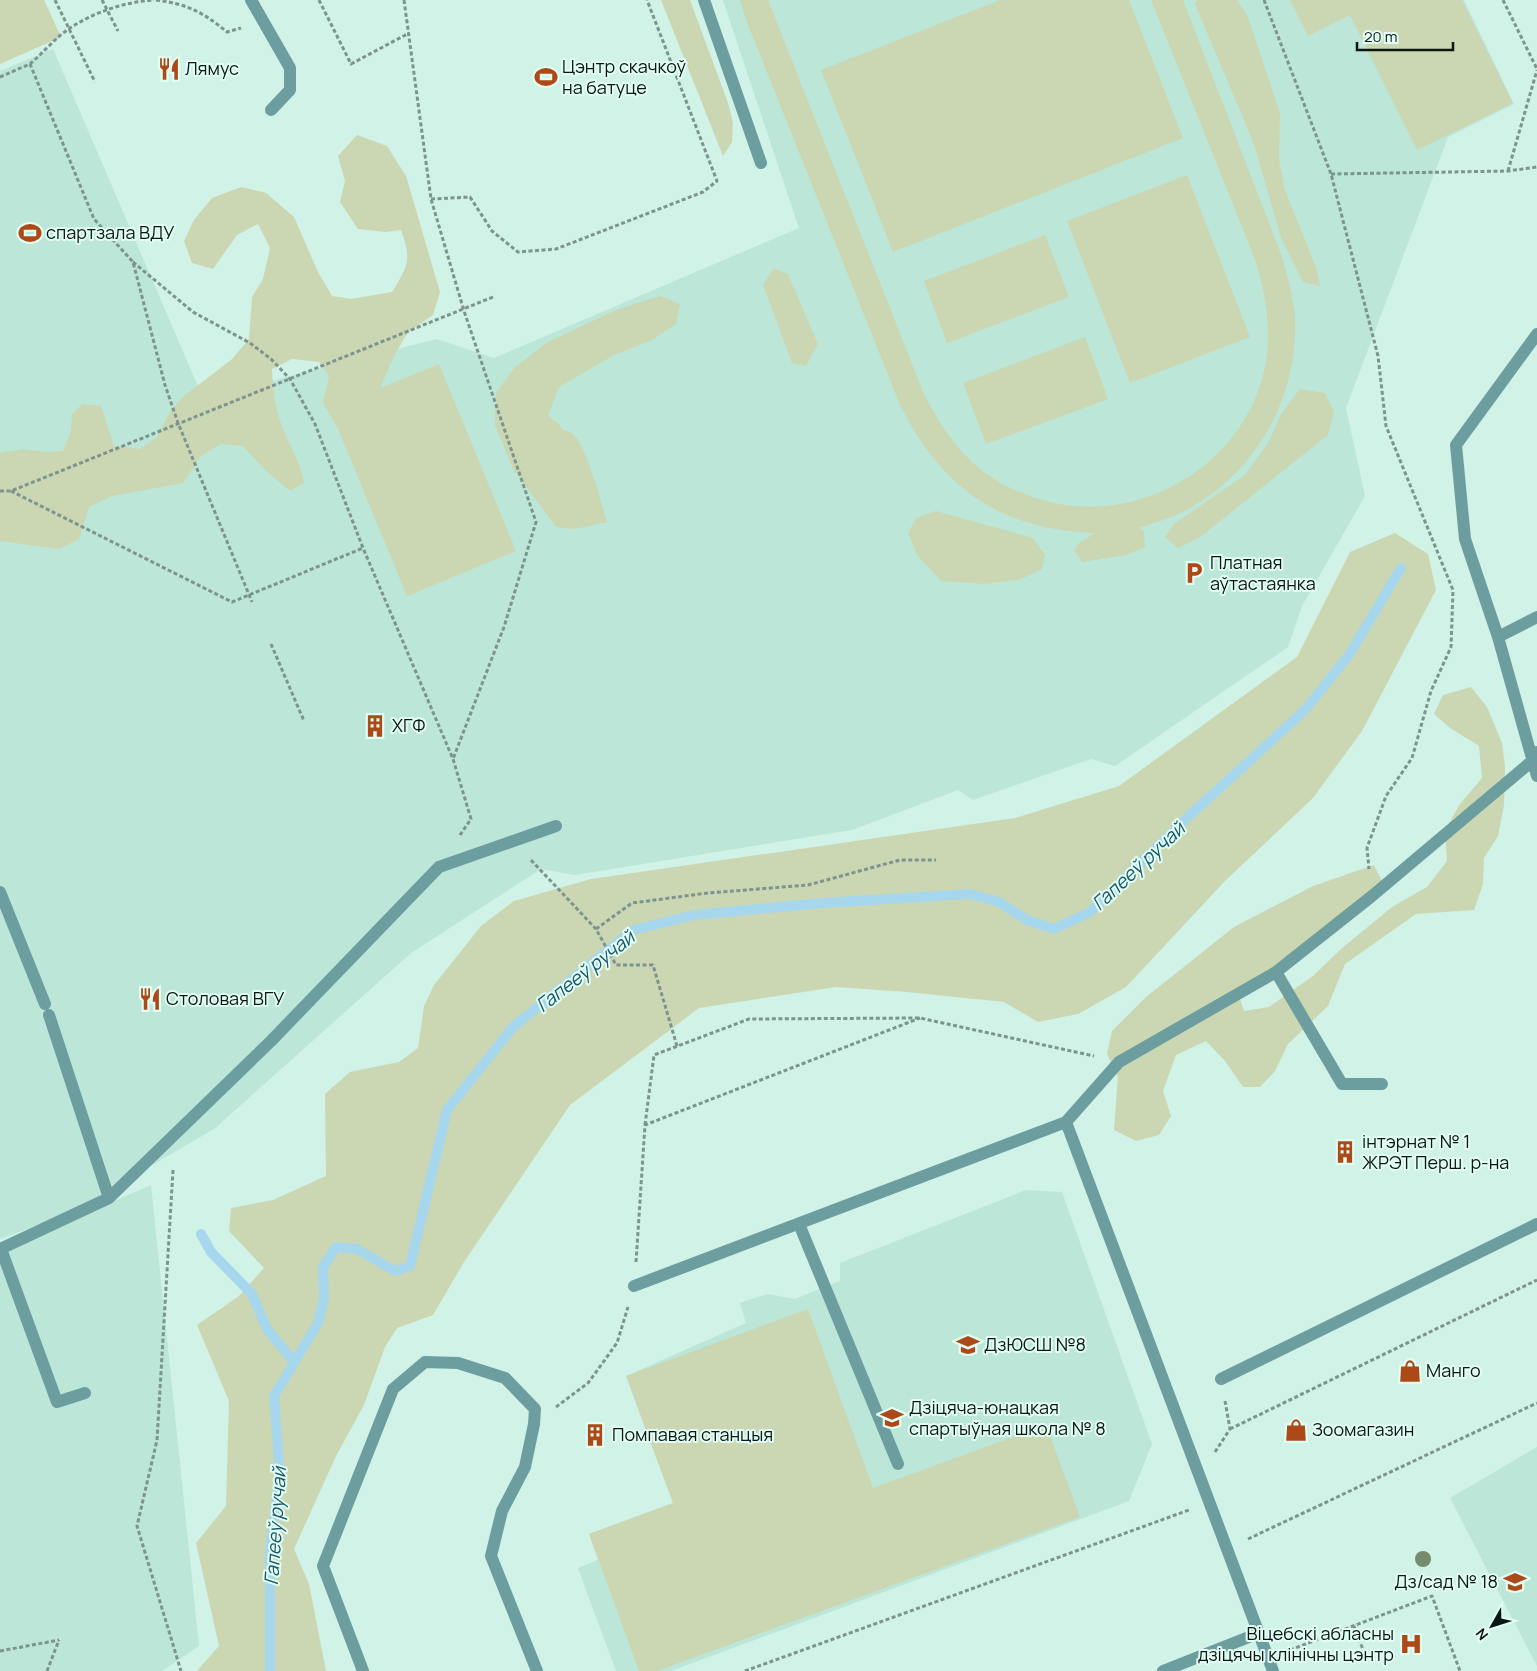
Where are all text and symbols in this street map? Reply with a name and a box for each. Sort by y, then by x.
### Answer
scale bar [1357,20,1453,52]
text: 20 m [1364,26,1397,47]
place label: Цэнтр скачкоў на батуце [562,54,687,99]
restaurant icon: Лямус [156,56,182,82]
place label: Лямус [185,56,239,80]
sports icon: Цэнтр скачкоў на батуце [533,64,559,90]
sports icon: спартзала ВДУ [17,220,43,246]
place label: спартзала ВДУ [46,220,175,244]
place label: Платная аўтастаянка [1210,550,1316,595]
parking icon: Платная аўтастаянка [1181,560,1207,586]
building icon: ХГФ [362,713,388,739]
place label: ХГФ [392,713,425,737]
water label: Гапееў ручай [1086,815,1192,916]
water label: Гапееў ручай [530,923,641,1018]
restaurant icon: Столовая ВГУ [137,986,163,1012]
place label: Столовая ВГУ [166,986,284,1010]
place label: інтэрнат № 1 ЖРЭТ Перш. р-на [1362,1129,1509,1174]
building icon: інтэрнат № 1 ЖРЭТ Перш. р-на [1332,1139,1358,1165]
school or university icon: ДзЮСШ №8 [955,1332,981,1358]
place label: ДзЮСШ №8 [984,1332,1086,1356]
shop icon: Манго [1397,1358,1423,1384]
place label: Манго [1426,1358,1481,1382]
place label: Дзіцяча-юнацкая спартыўная школа № 8 [909,1395,1106,1440]
school or university icon: Дзіцяча-юнацкая спартыўная школа № 8 [879,1405,905,1431]
shop icon: Зоомагазин [1283,1417,1309,1443]
place label: Зоомагазин [1312,1417,1414,1441]
building icon: Помпавая станцыя [582,1422,608,1448]
place label: Помпавая станцыя [612,1422,773,1446]
water label: Гапееў ручай [258,1464,292,1586]
place label: Дз/сад № 18 [1394,1569,1498,1593]
school or university icon: Дз/сад № 18 [1502,1569,1528,1595]
north arrow [1467,1601,1517,1651]
place label: Віцебскі абласны дзіцячы клінічны цэнтр [1198,1621,1394,1666]
text: N [1471,1625,1492,1644]
hospital icon: Віцебскі абласны дзіцячы клінічны цэнтр [1398,1631,1424,1657]

